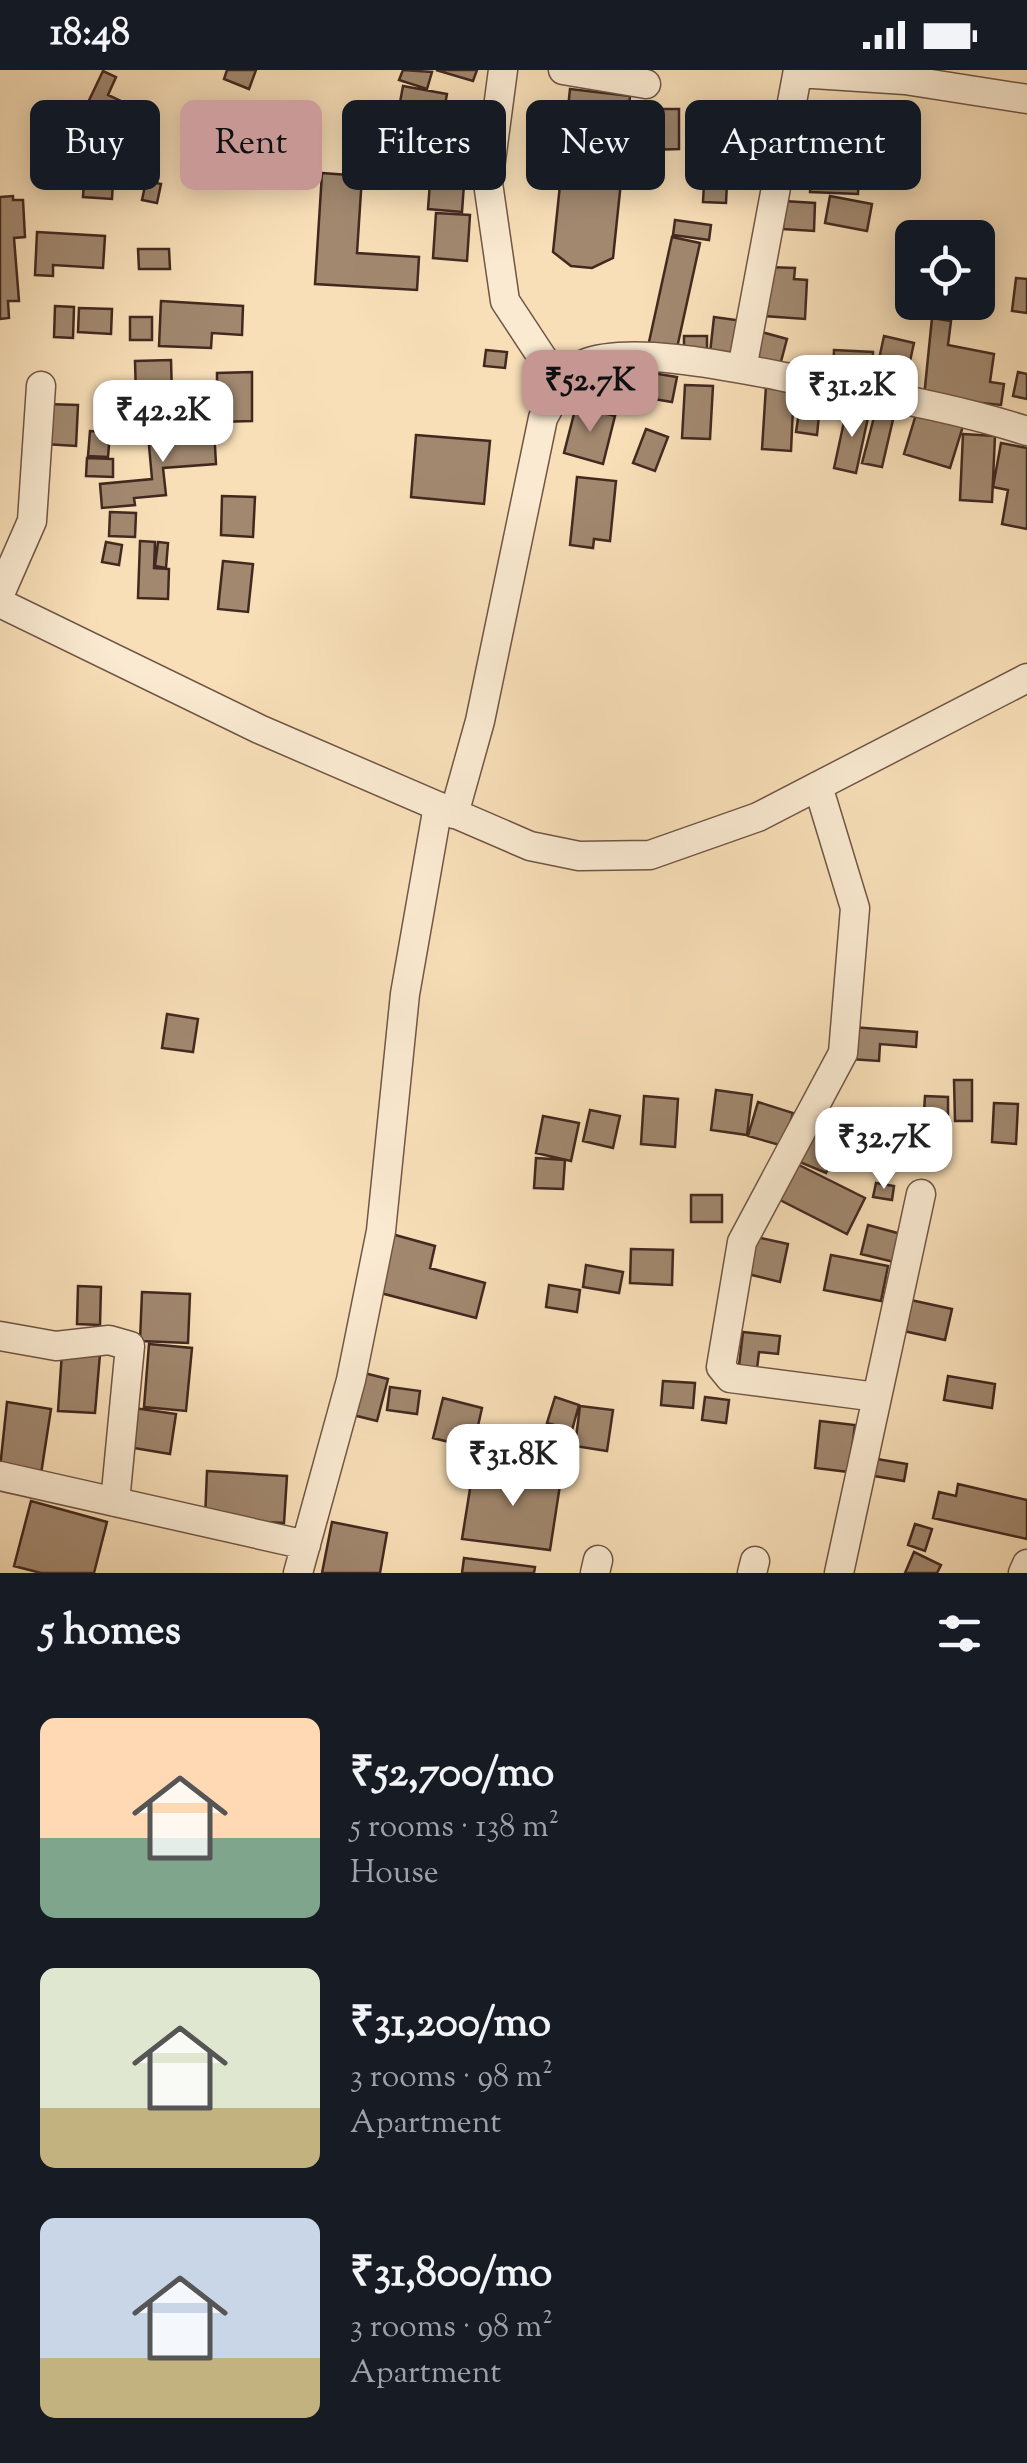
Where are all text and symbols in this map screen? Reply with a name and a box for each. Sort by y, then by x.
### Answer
text: 18:48 [50,8,130,62]
chip: Buy [30,100,160,190]
chip: Rent [180,100,322,190]
chip: Filters [342,100,506,190]
chip: New [526,100,665,190]
chip: Apartment [685,100,921,190]
map controls [895,220,995,320]
button: locate [895,220,995,320]
pin: ₹52.7K [509,350,671,435]
pin: ₹31.2K [771,355,933,440]
text: ₹52.7K [544,359,636,405]
text: ₹31.2K [808,364,896,410]
pin: ₹42.2K [82,380,244,465]
text: ₹42.2K [115,389,211,435]
pin: ₹32.7K [803,1107,965,1192]
text: ₹32.7K [837,1116,931,1162]
pin: ₹31.8K [432,1424,594,1509]
text: ₹31.8K [468,1433,558,1479]
text: 5 homes [40,1603,181,1663]
icon: filters [932,1606,987,1661]
text: ₹52,700/mo [350,1745,554,1805]
icon: home [120,1758,240,1878]
text: 5 rooms · 138 m² [350,1805,559,1851]
text: House [350,1851,439,1897]
text: ₹31,200/mo [350,1995,551,2055]
icon: home [120,2008,240,2128]
text: 3 rooms · 98 m² [350,2055,553,2101]
text: Apartment [350,2101,501,2147]
text: ₹31,800/mo [350,2245,552,2305]
icon: home [120,2258,240,2378]
text: 3 rooms · 98 m² [350,2305,553,2351]
text: Apartment [350,2351,501,2397]

